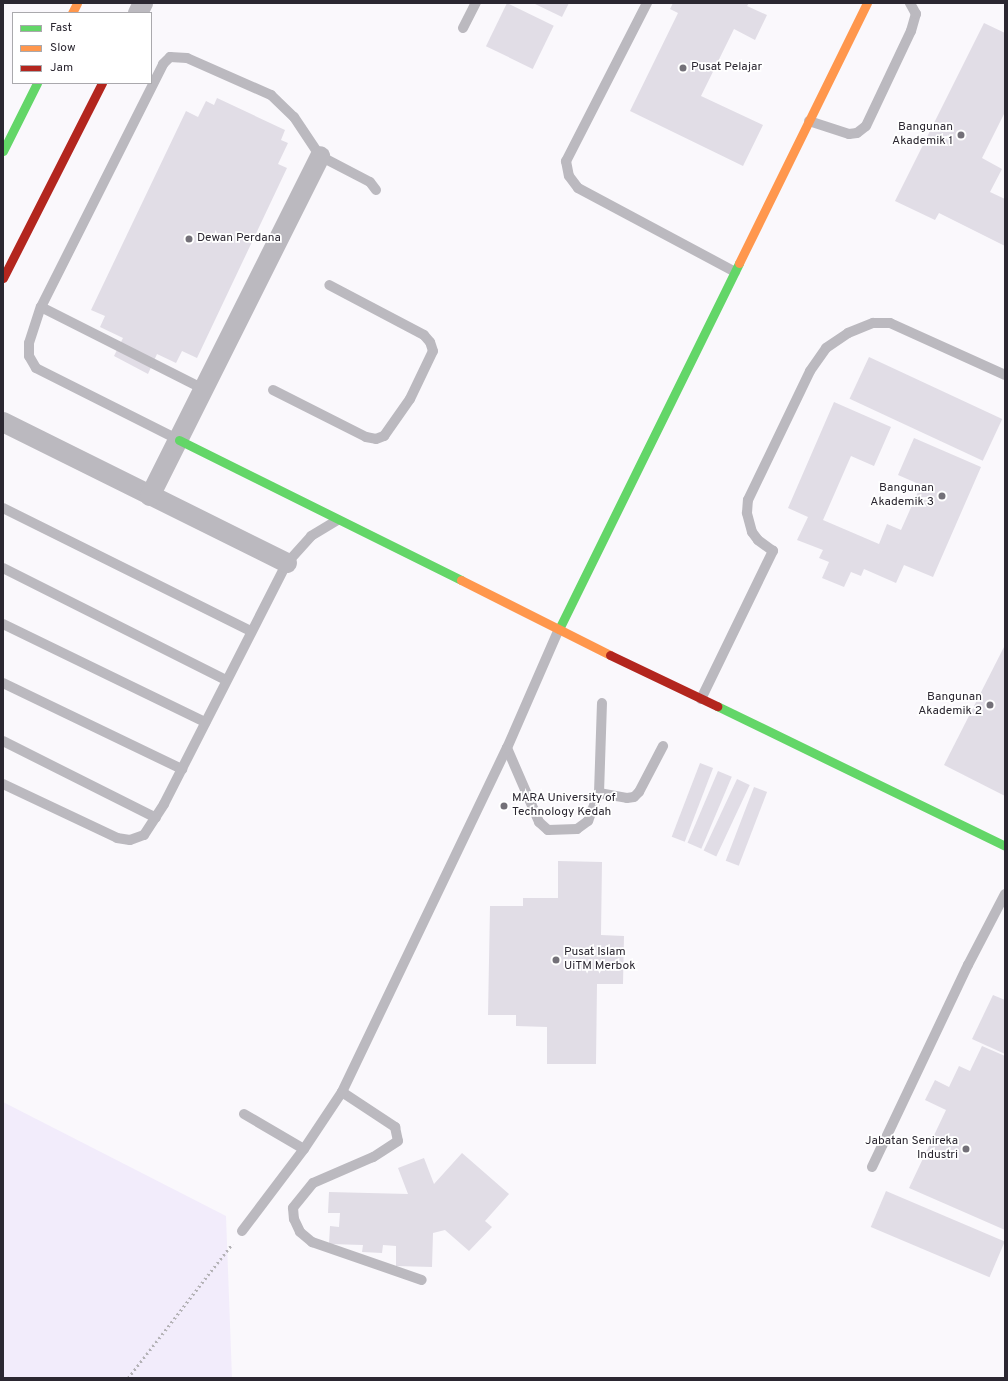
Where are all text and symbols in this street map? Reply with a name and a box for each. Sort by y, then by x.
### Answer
legend [12,12,152,84]
text: Fast [50,20,72,36]
text: Slow [50,40,76,56]
text: Jam [50,60,73,76]
place label: Pusat Pelajar [691,61,762,75]
marker: Pusat Pelajar [678,63,688,73]
place label: Bangunan Akademik 1 [892,121,953,149]
marker: Bangunan Akademik 1 [956,130,966,140]
place label: Dewan Perdana [197,232,281,246]
marker: Dewan Perdana [184,234,194,244]
place label: Bangunan Akademik 3 [870,482,934,510]
marker: Bangunan Akademik 3 [937,491,947,501]
place label: Bangunan Akademik 2 [918,691,982,719]
marker: Bangunan Akademik 2 [985,700,995,710]
place label: MARA University of Technology Kedah [512,792,616,820]
marker: MARA University of Technology Kedah [499,801,509,811]
place label: Pusat Islam UiTM Merbok [564,946,636,974]
marker: Pusat Islam UiTM Merbok [551,955,561,965]
place label: Jabatan Senireka Industri [865,1135,958,1163]
marker: Jabatan Senireka Industri [961,1144,971,1154]

